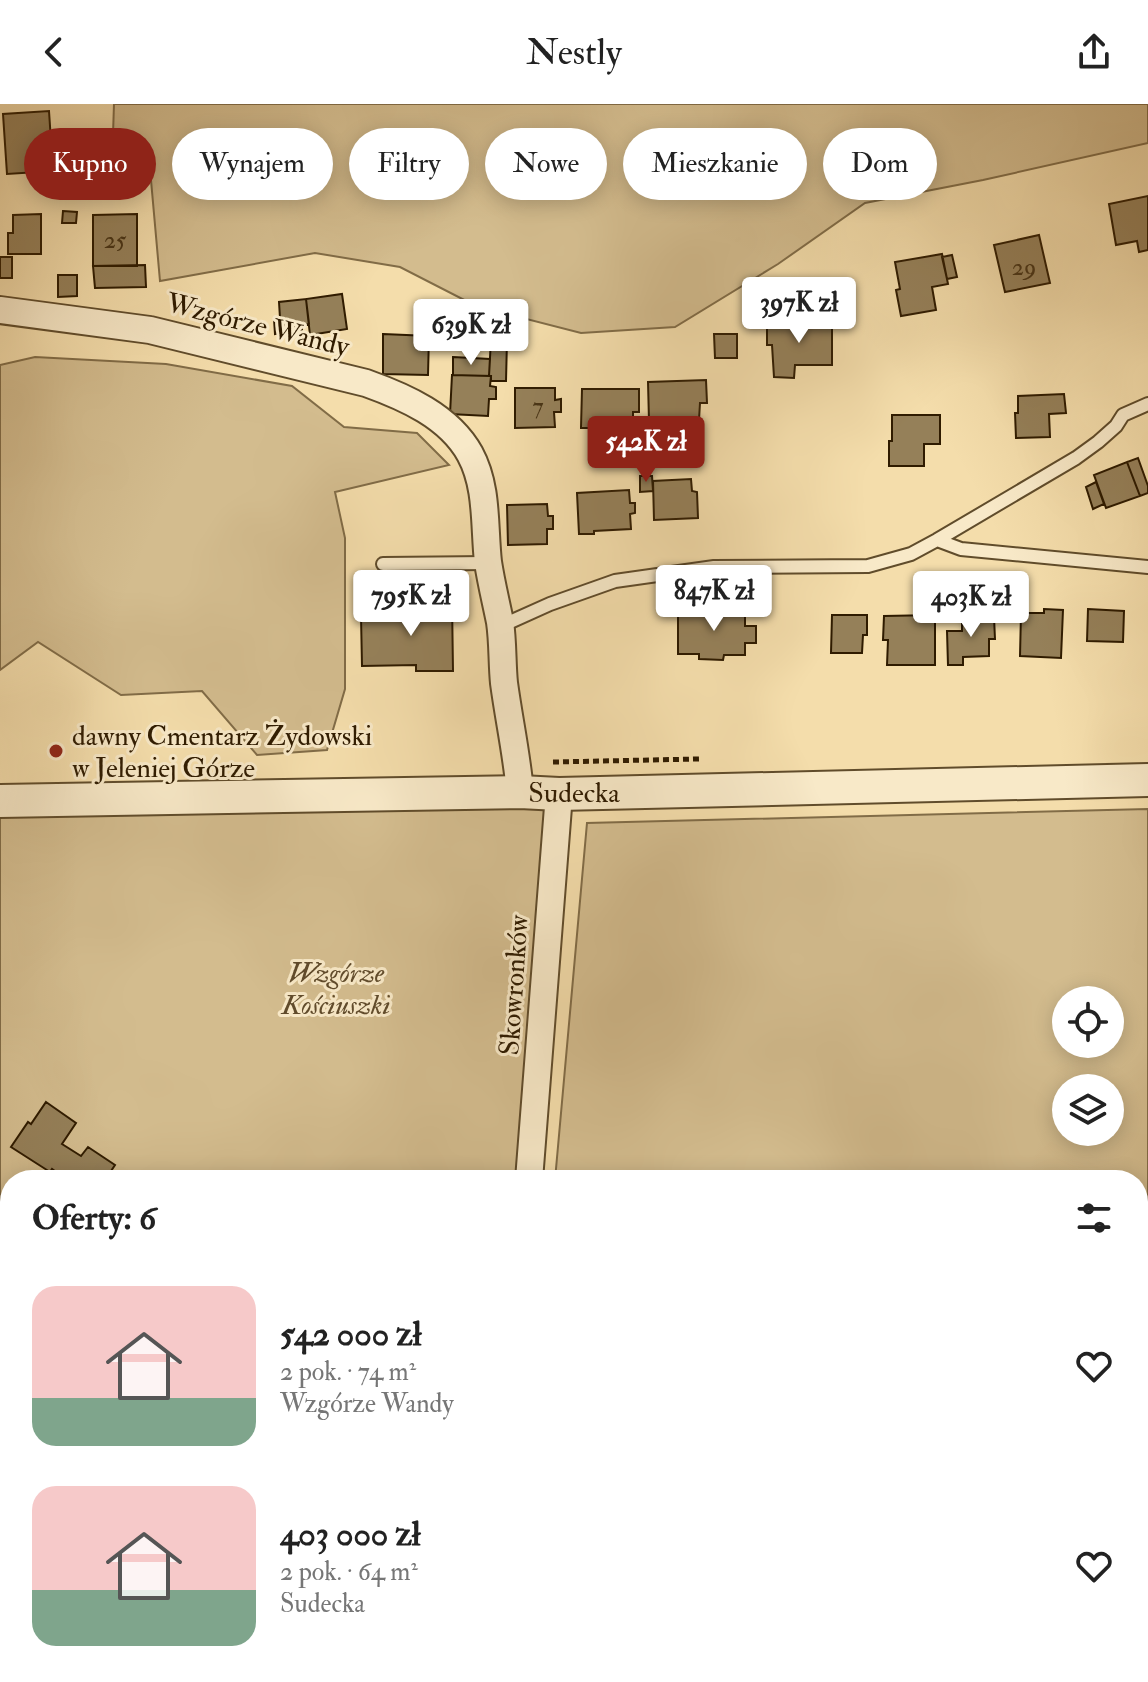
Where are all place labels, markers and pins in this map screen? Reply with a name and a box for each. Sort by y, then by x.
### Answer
pin: 397K zł [725,277,873,345]
pin: 639K zł [397,299,545,367]
pin: 542K zł [572,416,720,484]
pin: 847K zł [640,565,788,633]
pin: 795K zł [337,570,485,638]
pin: 403K zł [897,571,1045,639]
place label: dawny Cmentarz Żydowski w Jeleniej Górze [72,719,372,786]
marker: dawny Cmentarz Żydowski w Jeleniej Górze [47,742,65,760]

